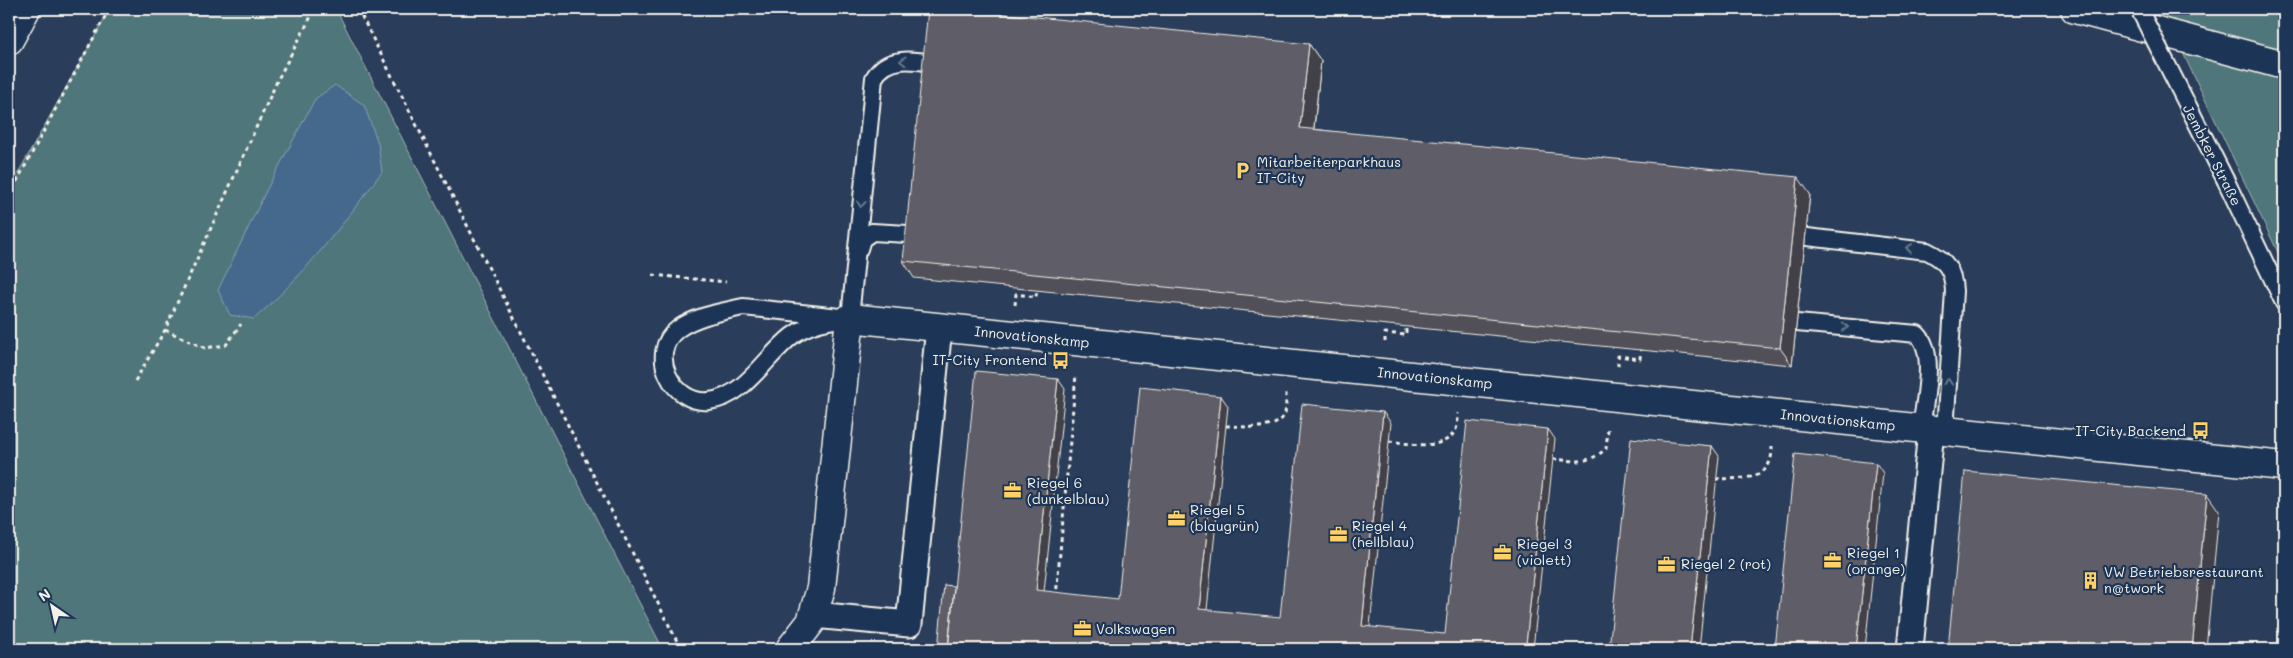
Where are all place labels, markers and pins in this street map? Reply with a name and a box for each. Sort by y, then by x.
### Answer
place label: Mitarbeiterparkhaus IT-City [1257,152,1401,187]
parking icon: Mitarbeiterparkhaus IT-City [1233,160,1253,180]
place label: IT-City Frontend [933,350,1047,369]
bus stop icon: IT-City Frontend [1051,350,1071,370]
place label: IT-City Backend [2076,421,2186,440]
bus stop icon: IT-City Backend [2190,421,2210,441]
place label: Riegel 6 (dunkelblau) [1027,473,1109,508]
office icon: Riegel 6 (dunkelblau) [1003,481,1023,501]
place label: Riegel 5 (blaugrün) [1190,500,1259,535]
office icon: Riegel 5 (blaugrün) [1166,508,1186,528]
place label: Riegel 4 (hellblau) [1352,516,1414,551]
office icon: Riegel 4 (hellblau) [1328,524,1348,544]
place label: Riegel 3 (violett) [1517,534,1572,569]
office icon: Riegel 3 (violett) [1493,542,1513,562]
place label: Riegel 1 (orange) [1847,543,1905,578]
office icon: Riegel 1 (orange) [1823,551,1843,571]
office icon: Riegel 2 (rot) [1657,554,1677,574]
place label: Riegel 2 (rot) [1681,554,1771,573]
place label: VW Betriebsrestaurant n@twork [2104,562,2264,597]
building icon: VW Betriebsrestaurant n@twork [2080,570,2100,590]
office icon: Volkswagen [1072,619,1092,639]
place label: Volkswagen [1096,619,1175,638]

